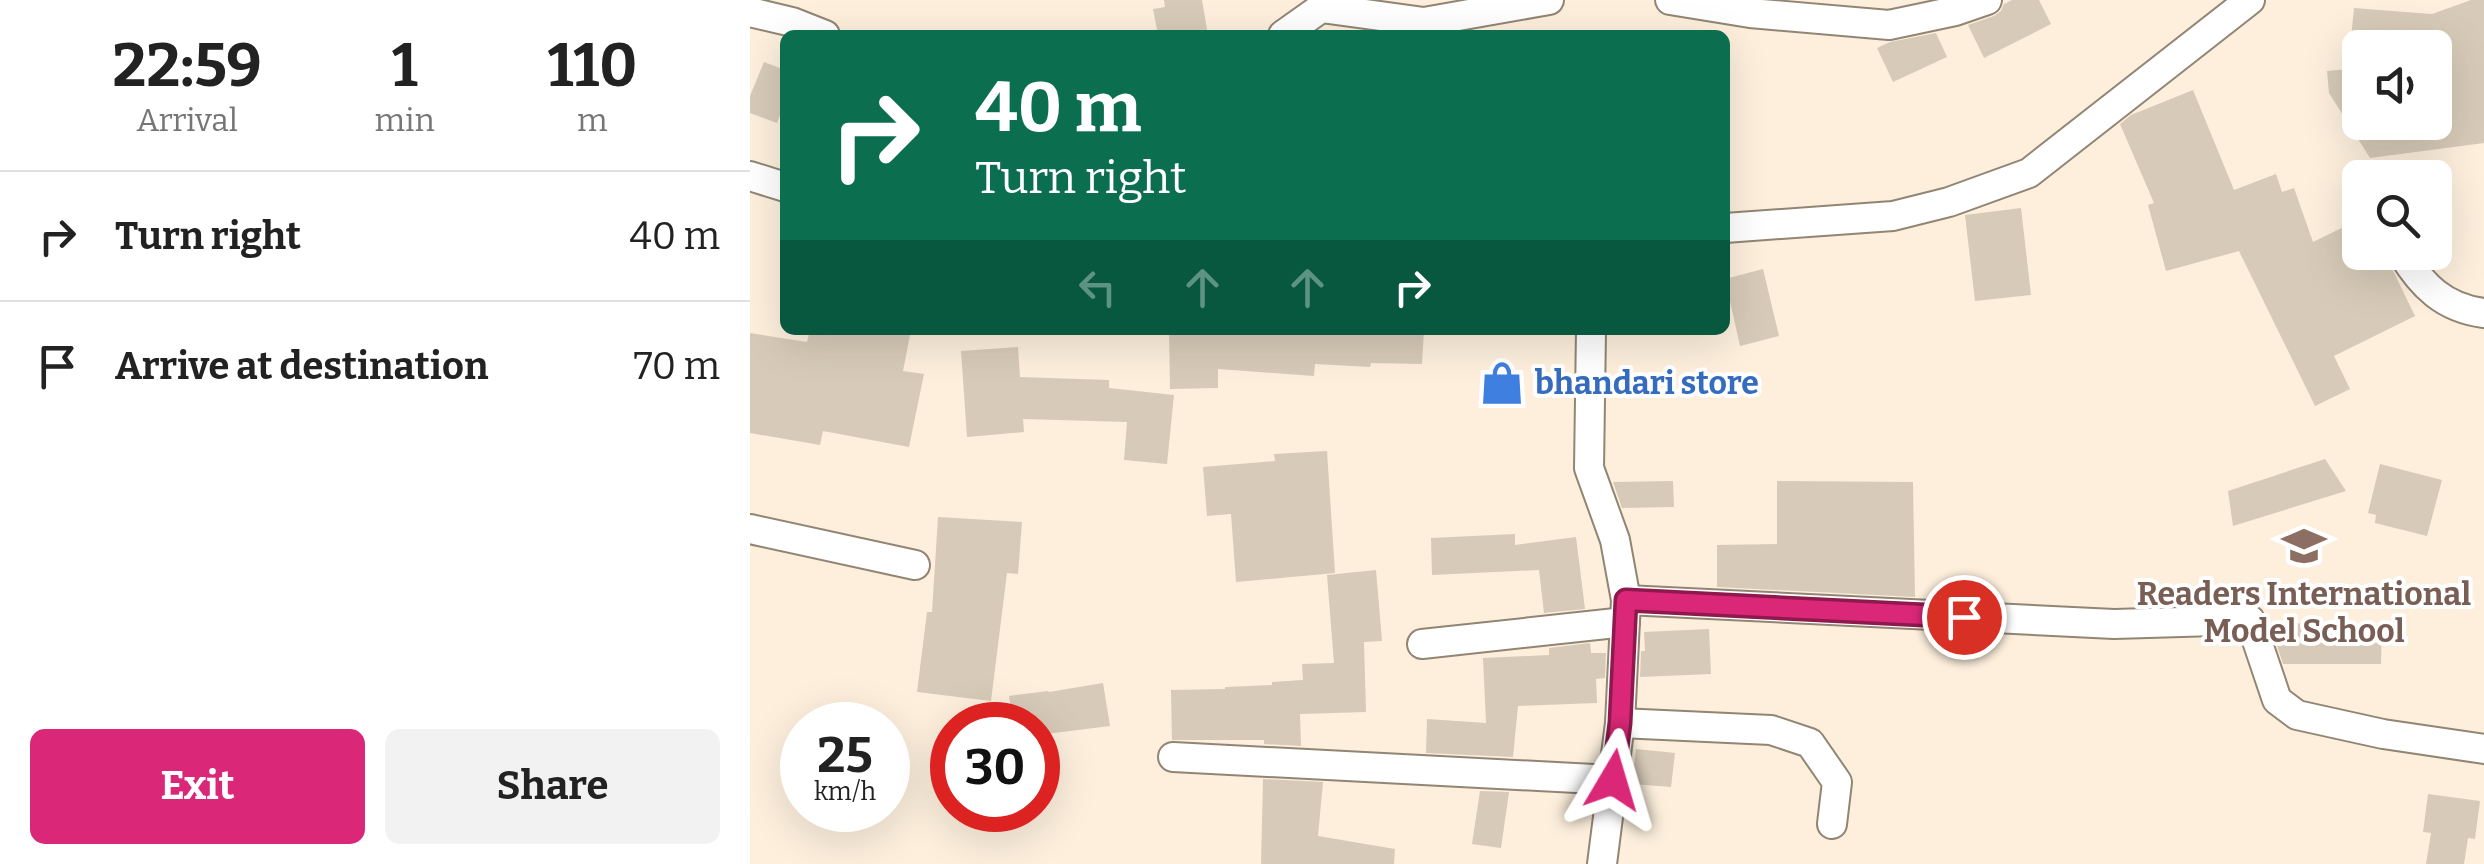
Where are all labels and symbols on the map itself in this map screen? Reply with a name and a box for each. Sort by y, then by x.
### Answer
shop icon: bhandari store [1478,359,1526,407]
place label: bhandari store [1535,364,1759,402]
school or university icon: Readers International Model School [2280,522,2328,570]
pin [1922,575,2007,660]
place label: Readers International Model School [2137,575,2471,650]
speed limit sign: 30 [930,702,1060,832]
position arrow [1561,728,1665,832]

